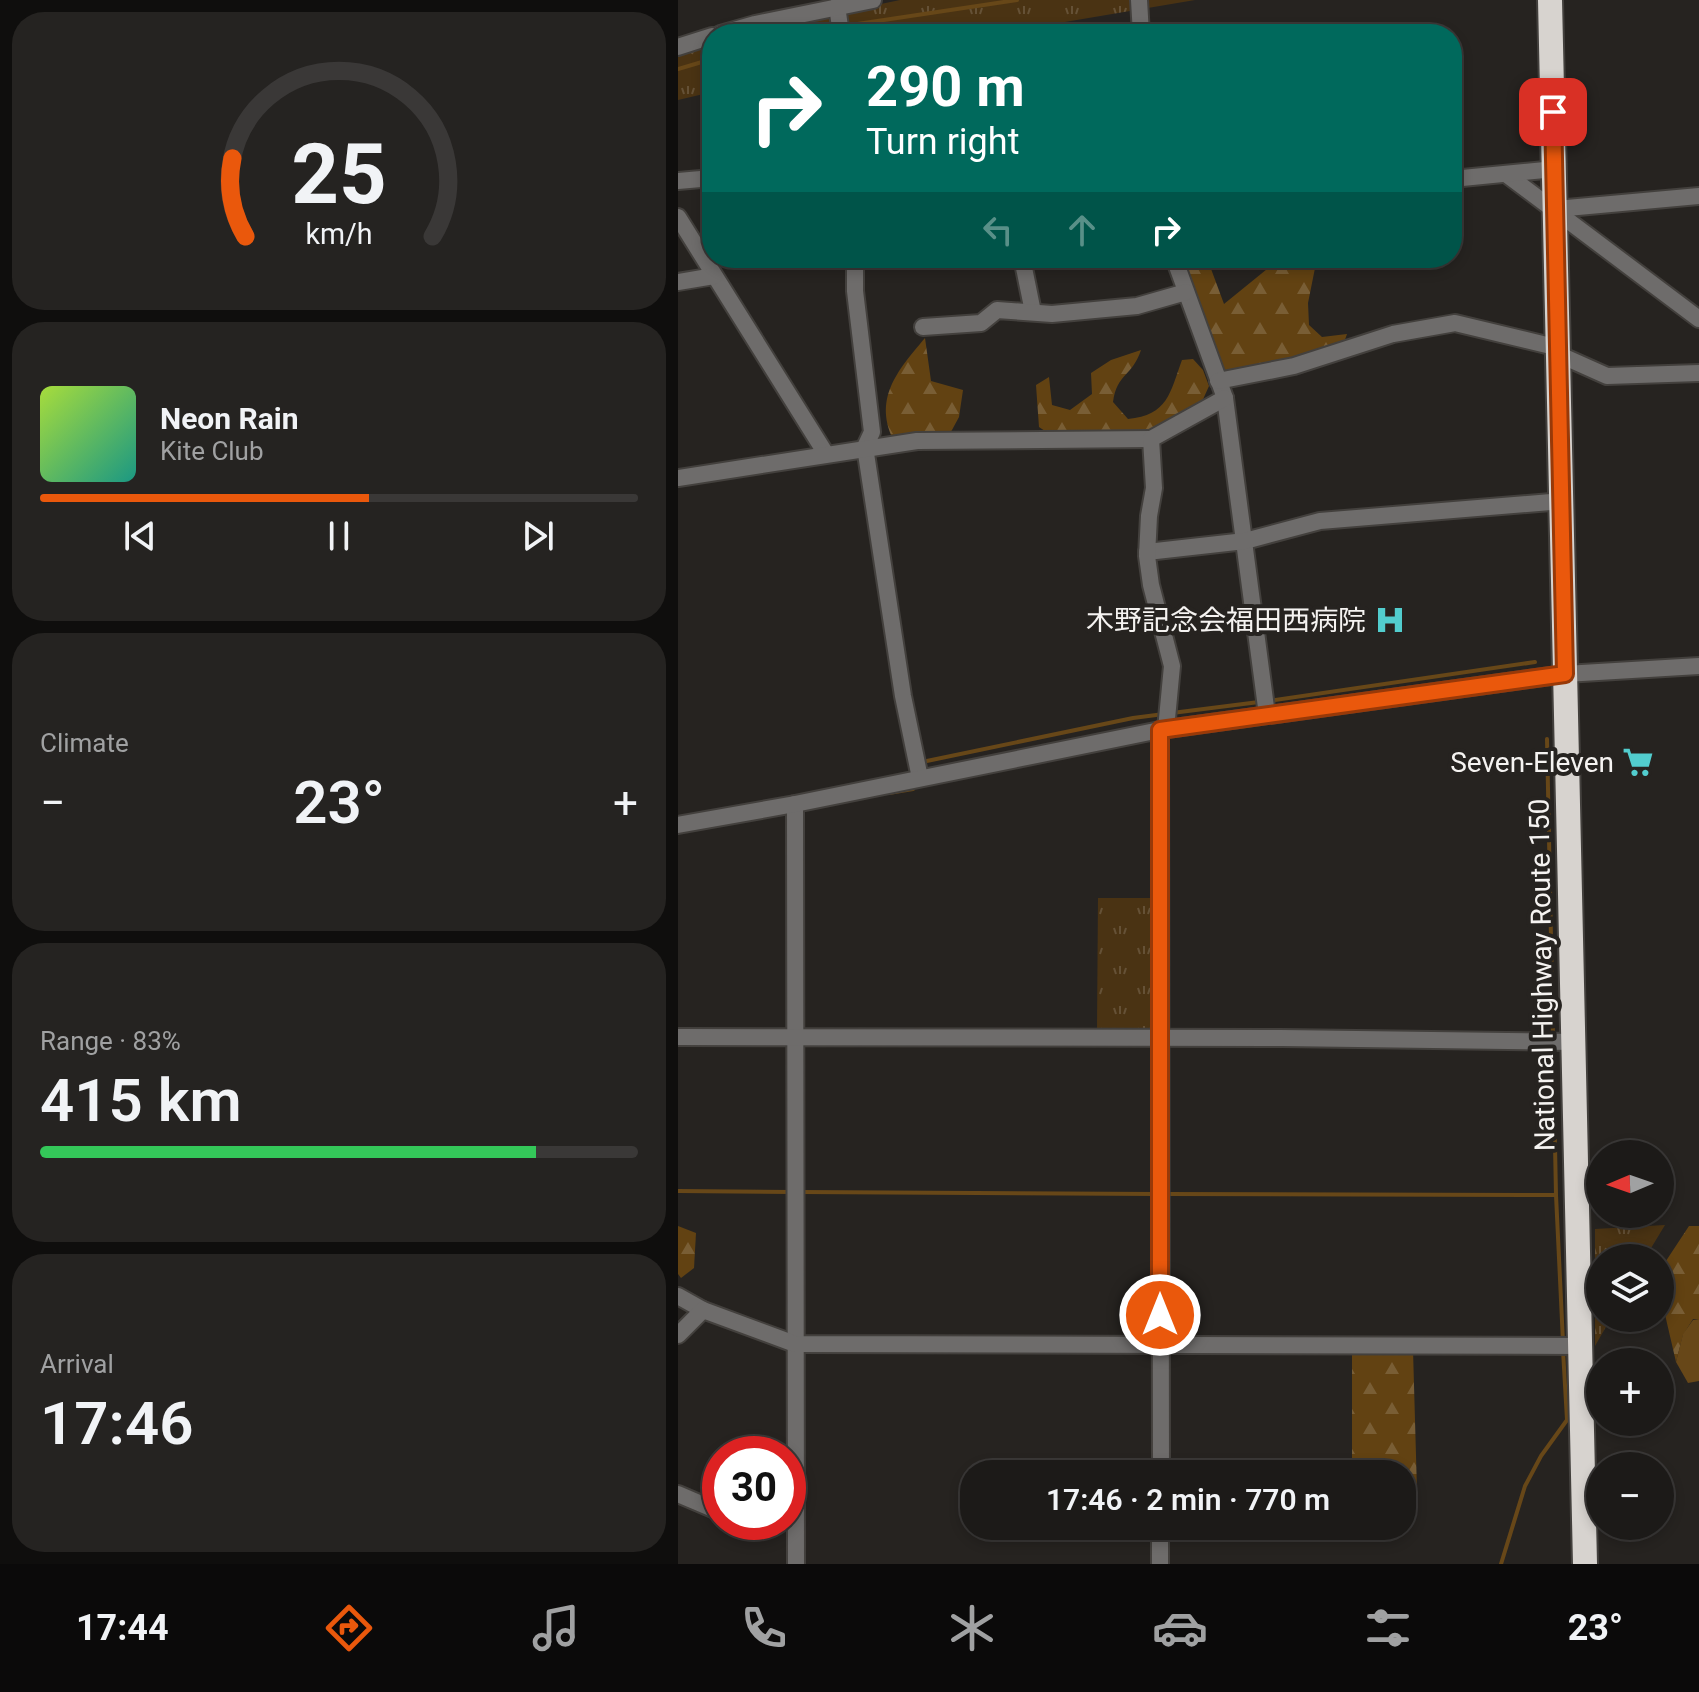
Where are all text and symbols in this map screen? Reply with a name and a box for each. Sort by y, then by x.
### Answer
text: 290 m [866,54,1025,120]
icon: right [734,56,838,160]
pin [1519,78,1587,146]
icon: arrive [1531,90,1575,134]
text: Turn right [866,121,1019,163]
text: 25 [291,126,387,223]
icon: left [976,208,1020,252]
icon: ahead [1060,208,1104,252]
icon: right [1144,208,1188,252]
text: km/h [305,217,373,251]
text: Neon Rain [160,401,299,436]
text: Kite Club [160,436,264,466]
icon: previous [118,514,162,558]
icon: pause [317,514,361,558]
icon: next [516,514,560,558]
hospital icon: 木野記念会福田西病院 [1373,603,1407,637]
place label: 木野記念会福田西病院 [1086,604,1366,637]
text: Climate [40,728,129,758]
supermarket icon: Seven-Eleven [1621,745,1655,779]
place label: Seven-Eleven [1450,746,1614,779]
text: 23° [293,767,385,838]
text: − [40,777,65,829]
text: + [613,777,638,829]
street label: National Highway Route 150 [1522,798,1562,1152]
text: Range · 83% [40,1026,181,1056]
text: 415 km [40,1065,242,1136]
north arrow [1586,1140,1674,1228]
map controls [1586,1140,1674,1540]
button: layers [1586,1244,1674,1332]
position arrow [1118,1273,1202,1357]
button: + [1586,1348,1674,1436]
text: Arrival [40,1349,114,1379]
text: 17:46 [40,1388,193,1459]
speed limit sign: 30 [702,1436,806,1540]
button: − [1586,1452,1674,1540]
text: 17:46 · 2 min · 770 m [1046,1482,1330,1517]
icon: directions [321,1600,377,1656]
icon: music [528,1600,584,1656]
icon: phone [736,1600,792,1656]
icon: climate [944,1600,1000,1656]
icon: car [1152,1600,1208,1656]
icon: filters [1360,1600,1416,1656]
text: 17:44 [76,1607,169,1649]
text: 23° [1568,1607,1623,1649]

